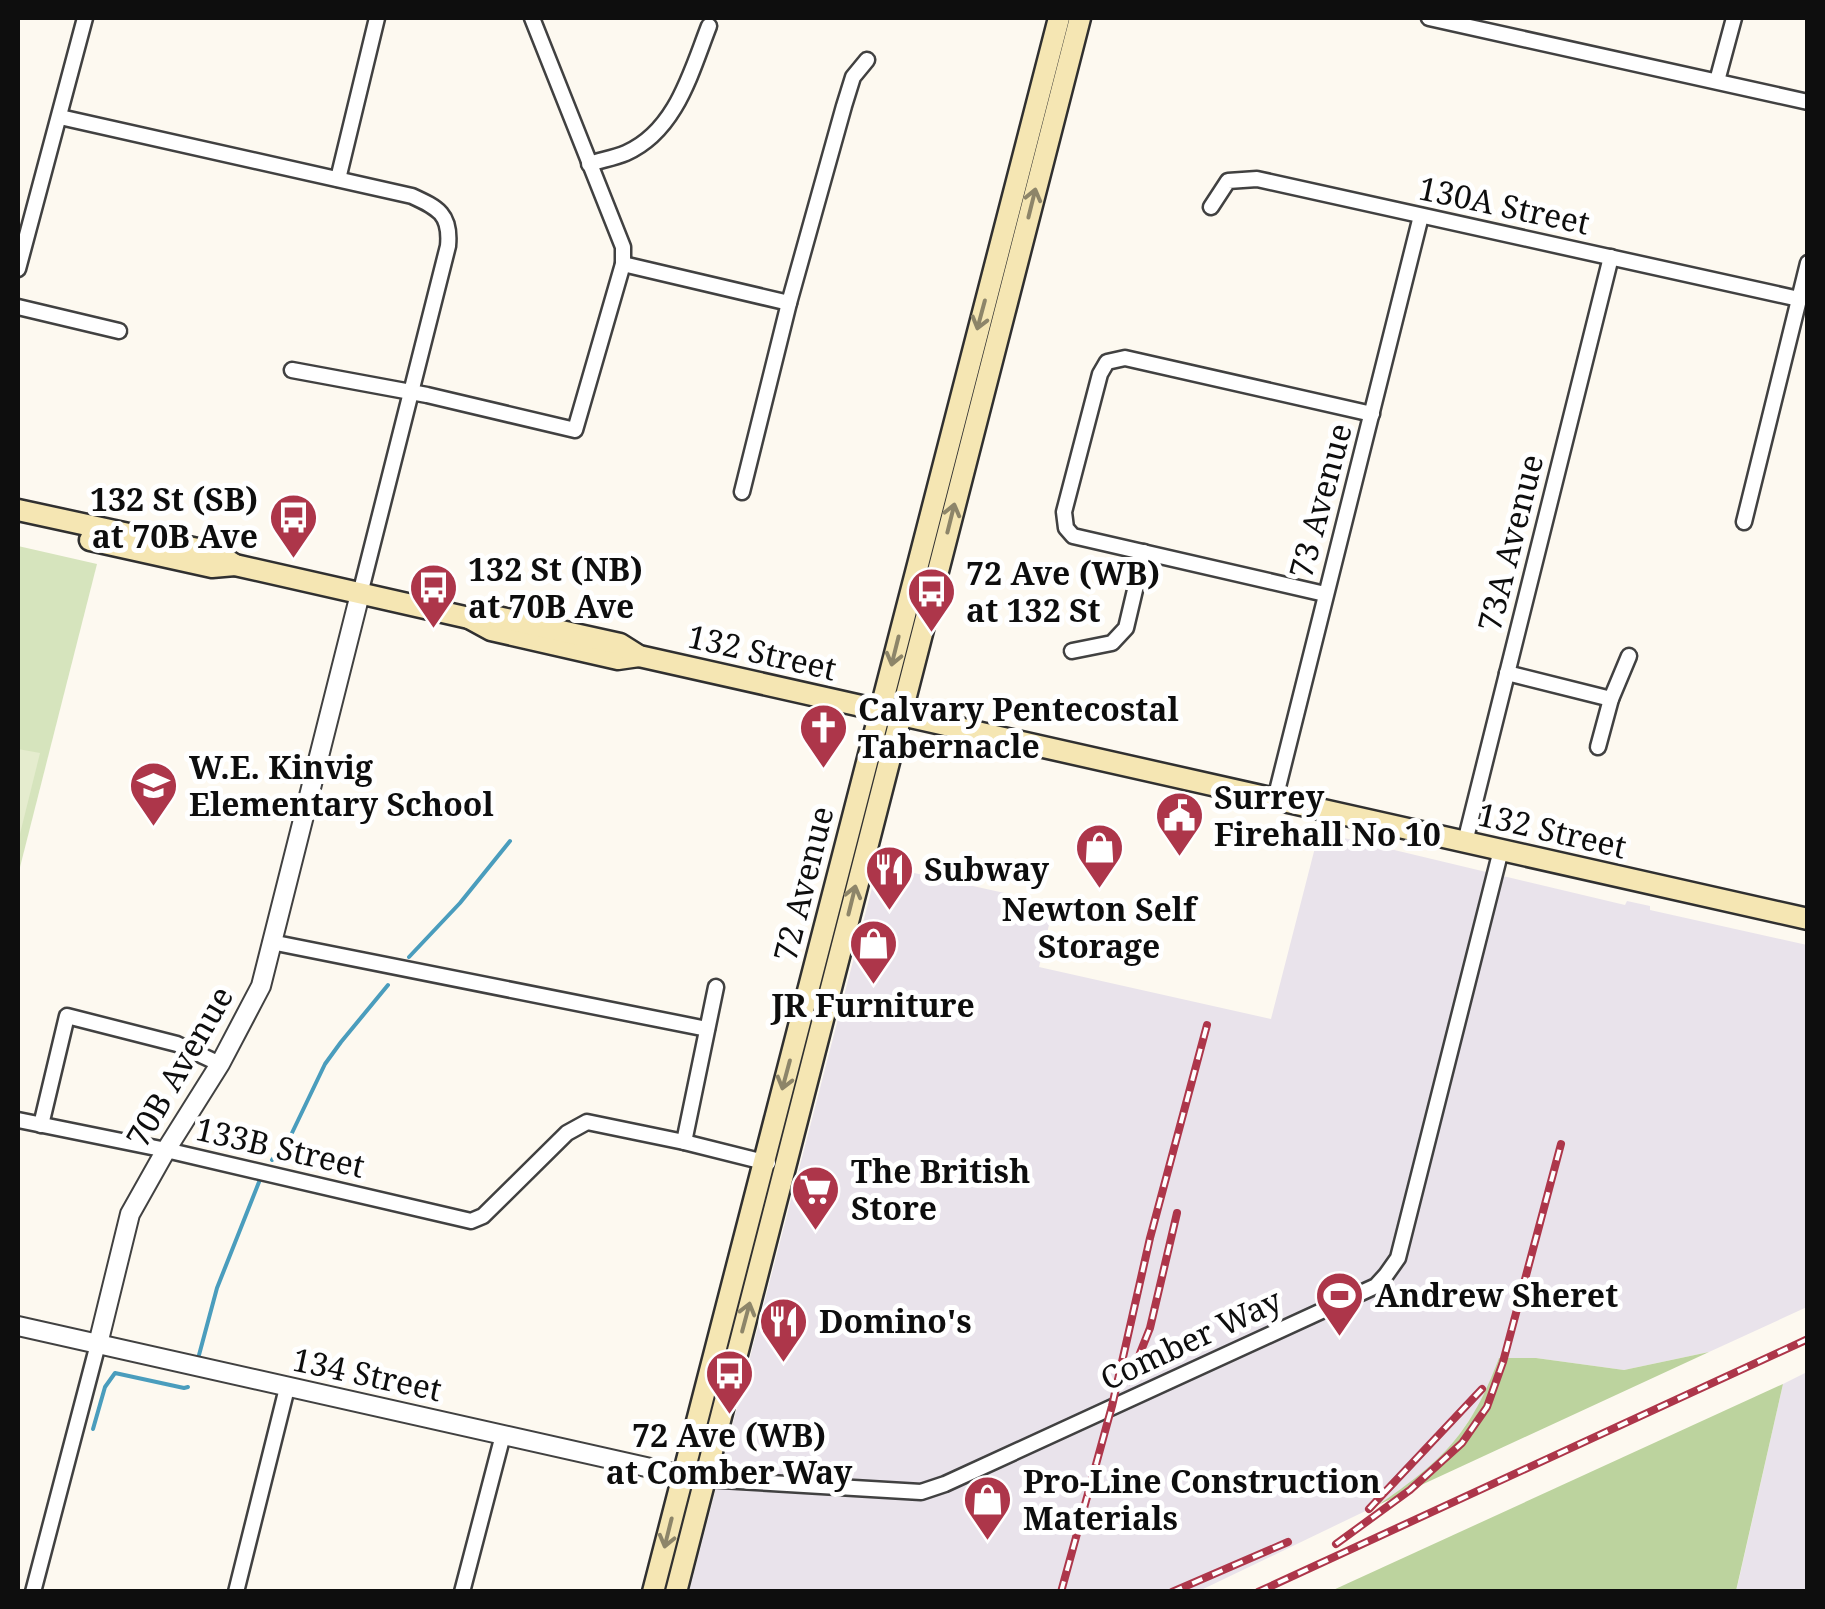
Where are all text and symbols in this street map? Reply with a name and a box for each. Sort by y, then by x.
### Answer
street label: 130A Street [1415,165,1594,244]
one-way arrow [1023,188,1042,219]
one-way arrow [971,299,990,330]
street label: 73 Avenue [1278,419,1361,583]
street label: 73A Avenue [1467,450,1552,636]
place label: 132 St (SB) at 70B Ave [90,477,258,557]
bus stop icon: 132 St (SB) at 70B Ave [267,492,319,560]
one-way arrow [942,503,961,534]
place label: 132 St (NB) at 70B Ave [468,547,643,627]
place label: 72 Ave (WB) at 132 St [966,551,1160,631]
bus stop icon: 132 St (NB) at 70B Ave [407,562,459,630]
bus stop icon: 72 Ave (WB) at 132 St [905,566,957,634]
street label: 132 Street [684,614,841,689]
one-way arrow [885,634,903,666]
place label: Calvary Pentecostal Tabernacle [858,687,1179,767]
church icon: Calvary Pentecostal Tabernacle [797,702,849,770]
place label: W.E. Kinvig Elementary School [189,745,494,825]
school or university icon: W.E. Kinvig Elementary School [128,760,180,828]
place label: Surrey Firehall No 10 [1214,775,1441,855]
public building icon: Surrey Firehall No 10 [1153,790,1205,858]
street label: 132 Street [1474,792,1631,867]
street label: 72 Avenue [763,802,843,966]
shop icon: Newton Self Storage [1073,822,1125,890]
restaurant icon: Subway [863,844,915,912]
place label: Subway [924,847,1050,890]
one-way arrow [844,885,863,916]
place label: Newton Self Storage [1002,887,1199,967]
shop icon: JR Furniture [847,918,899,986]
street label: 70B Avenue [115,978,242,1155]
place label: JR Furniture [770,983,975,1026]
one-way arrow [776,1059,794,1091]
street label: 133B Street [192,1106,369,1187]
place label: The British Store [851,1149,1030,1229]
supermarket icon: The British Store [790,1164,842,1232]
sports icon: Andrew Sheret [1314,1270,1366,1338]
place label: Andrew Sheret [1375,1273,1618,1316]
street label: Comber Way [1093,1278,1289,1399]
restaurant icon: Domino's [758,1296,810,1364]
place label: Domino's [819,1299,972,1342]
one-way arrow [737,1302,756,1333]
street label: 134 Street [289,1337,446,1410]
bus stop icon: 72 Ave (WB) at Comber Way [703,1348,755,1416]
place label: 72 Ave (WB) at Comber Way [606,1413,853,1493]
place label: Pro-Line Construction Materials [1023,1459,1381,1539]
shop icon: Pro-Line Construction Materials [962,1474,1014,1542]
one-way arrow [657,1517,676,1548]

